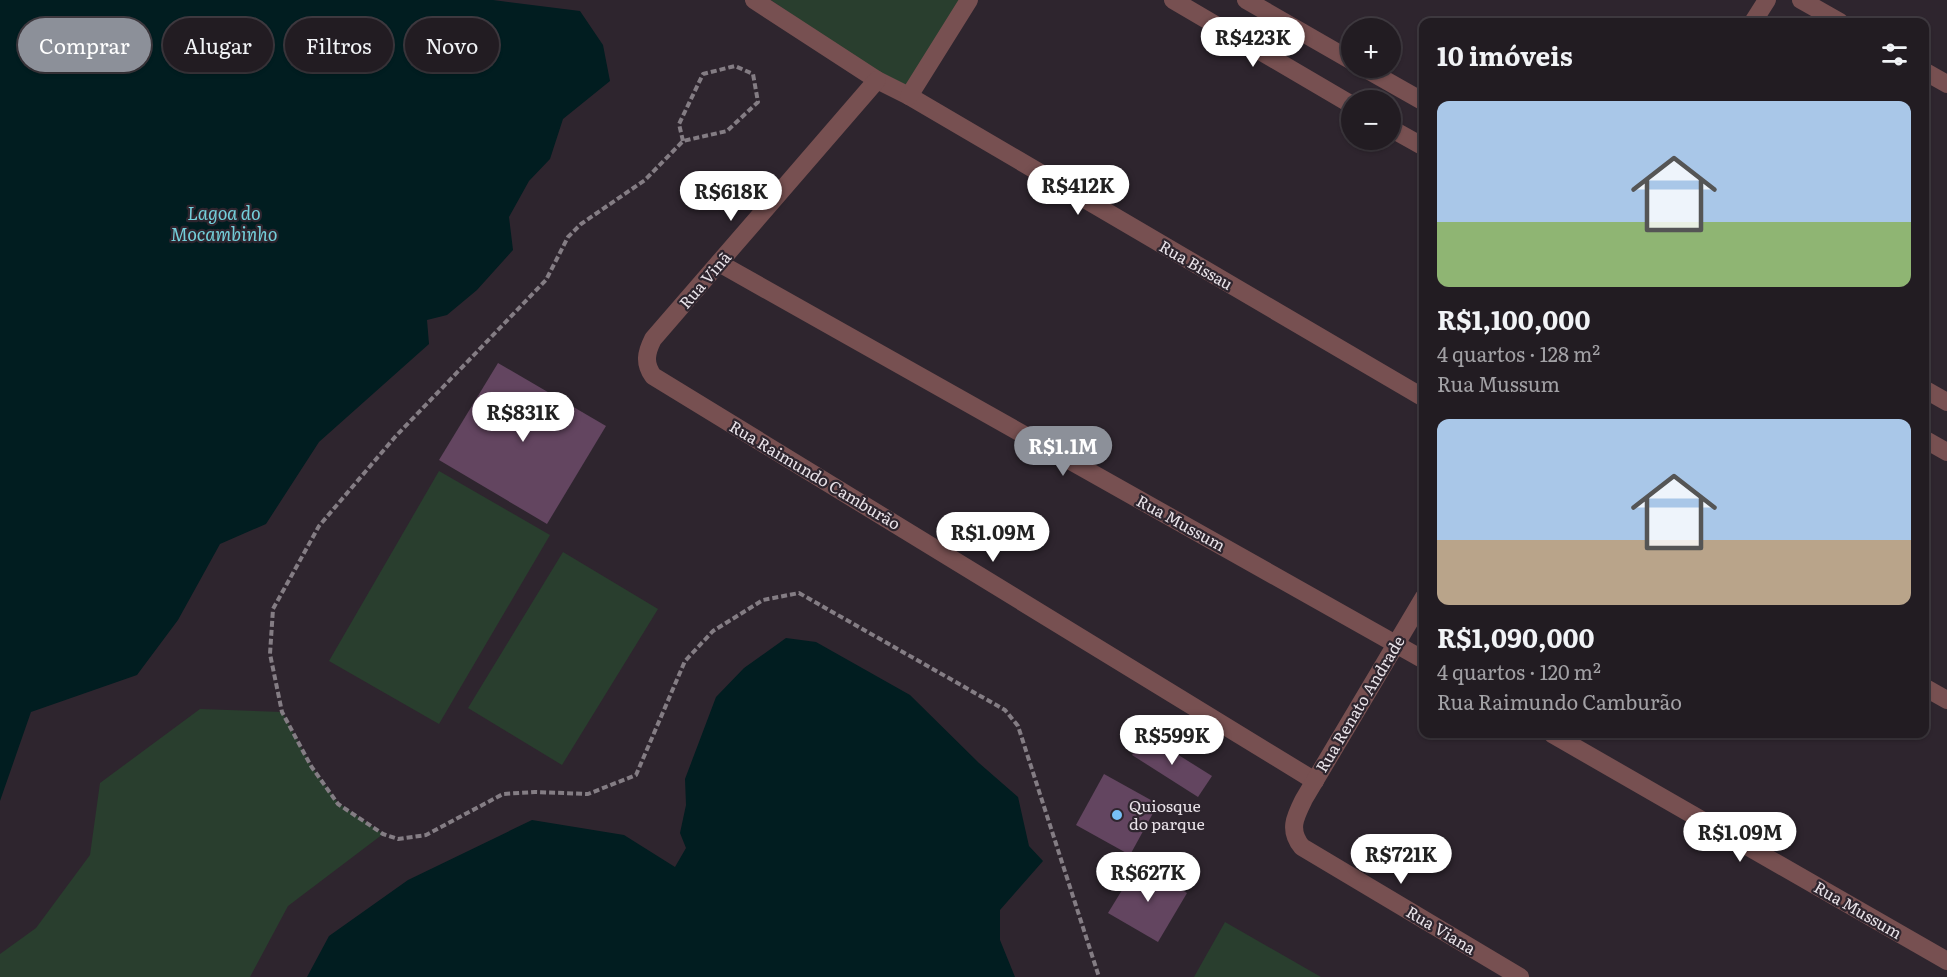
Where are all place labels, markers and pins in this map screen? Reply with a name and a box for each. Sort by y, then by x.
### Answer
pin: R$423K [1204,17,1302,68]
pin: R$412K [1029,165,1127,216]
pin: R$618K [682,171,780,222]
pin: R$831K [474,392,572,443]
pin: R$1.1M [1014,426,1112,477]
pin: R$1.09M [938,512,1048,563]
pin: R$599K [1123,715,1221,766]
place label: Quiosque do parque [1129,793,1205,835]
marker: Quiosque do parque [1110,808,1124,822]
pin: R$1.09M [1685,812,1795,863]
pin: R$721K [1352,834,1450,885]
pin: R$627K [1099,852,1197,903]

